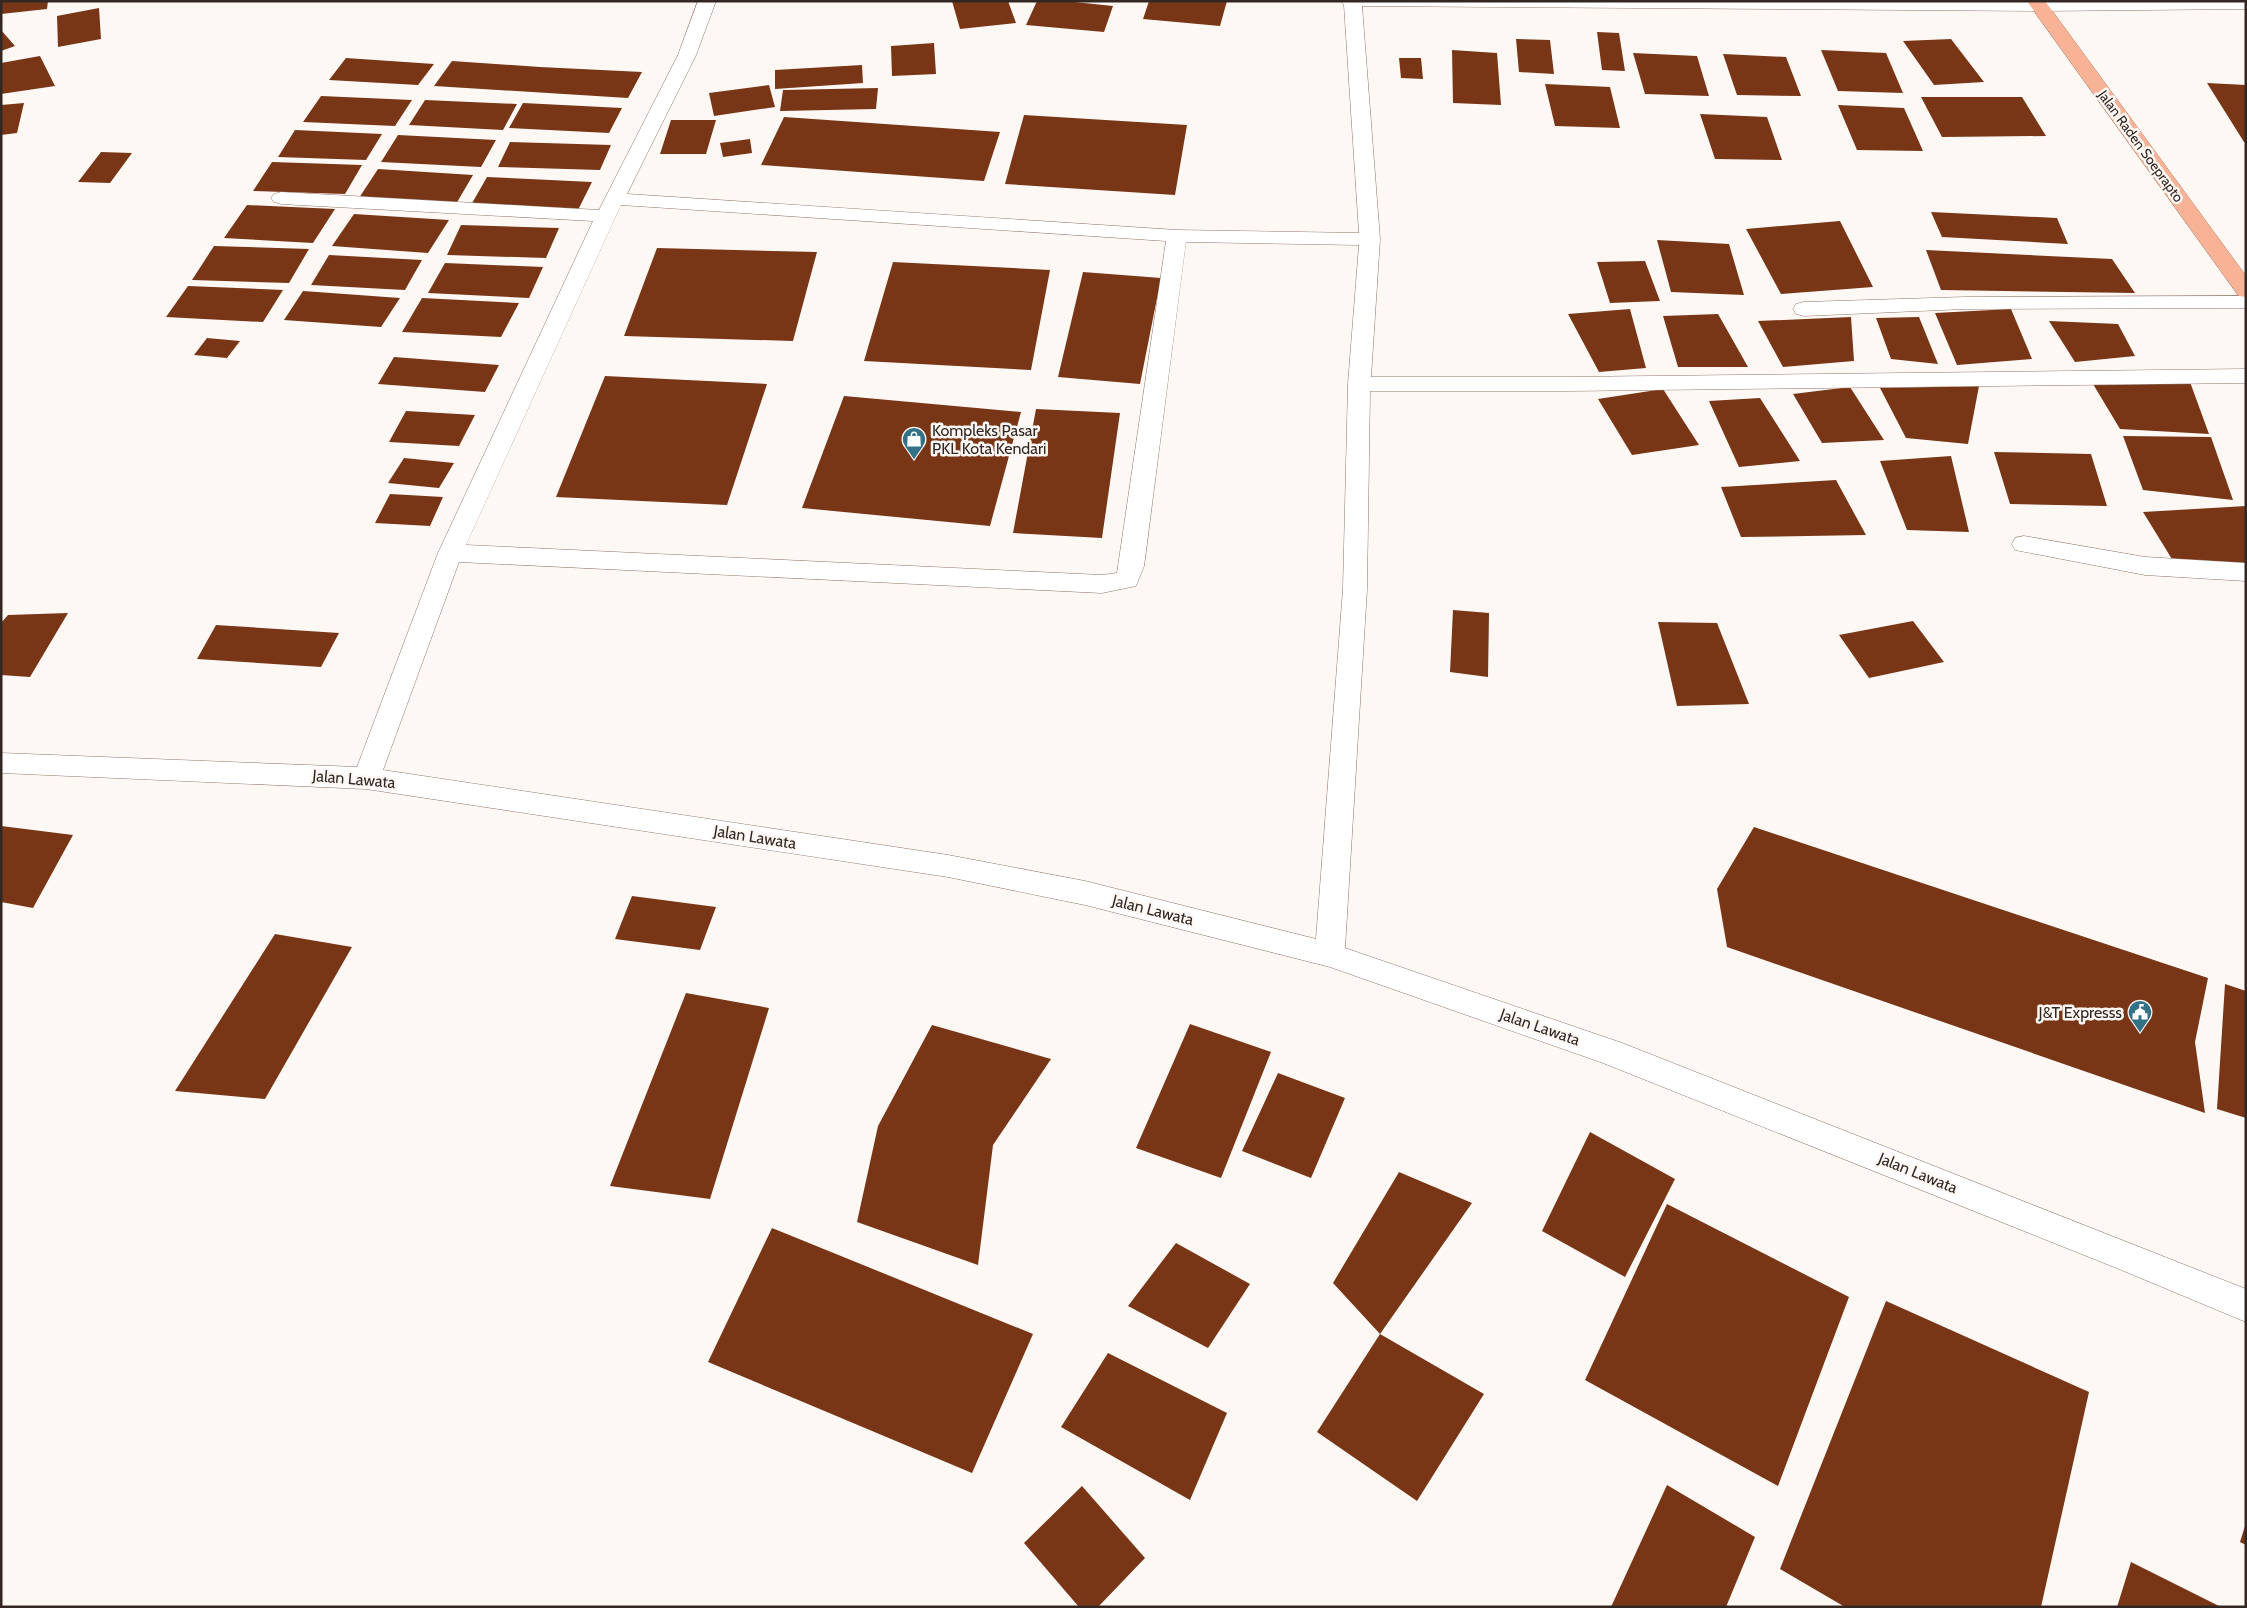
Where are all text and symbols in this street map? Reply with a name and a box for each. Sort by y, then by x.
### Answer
street label: Jalan Raden Soeprapto [2094,86,2188,206]
place label: Kompleks Pasar PKL Kota Kendari [932,421,1046,458]
shop icon: Kompleks Pasar PKL Kota Kendari [901,426,927,460]
street label: Jalan Lawata [311,766,397,792]
street label: Jalan Lawata [711,821,798,853]
street label: Jalan Lawata [1109,890,1196,929]
public building icon: J&T Expresss [2127,999,2153,1033]
place label: J&T Expresss [2038,1003,2122,1022]
street label: Jalan Lawata [1497,1004,1583,1050]
street label: Jalan Lawata [1875,1148,1960,1198]

